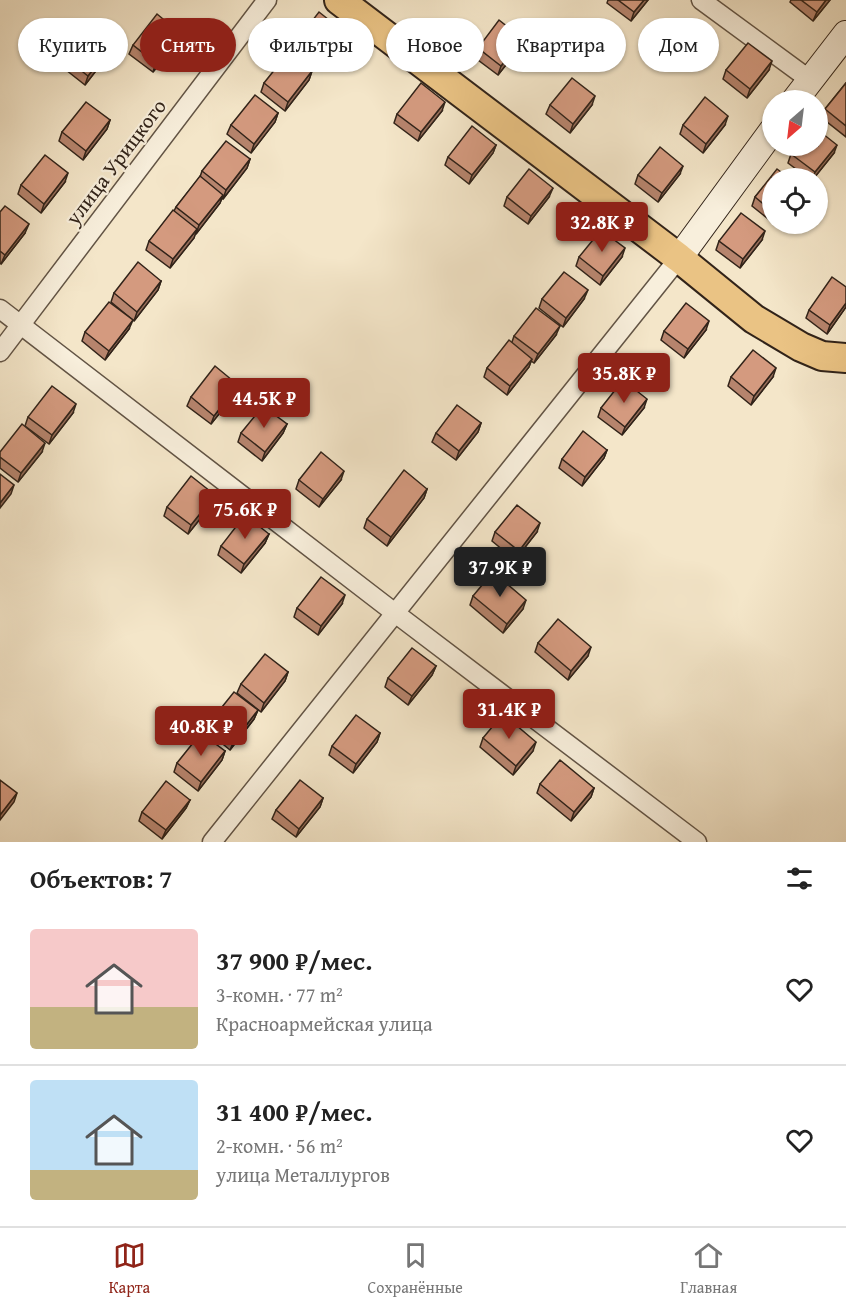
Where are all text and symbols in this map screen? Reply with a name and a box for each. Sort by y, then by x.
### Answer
chip: Купить [18,18,128,72]
chip: Снять [140,18,236,72]
chip: Фильтры [248,18,374,72]
chip: Новое [386,18,484,72]
chip: Квартира [496,18,626,72]
chip: Дом [638,18,719,72]
north arrow [762,90,828,156]
map controls [762,90,828,234]
street label: улица Урицкого [57,92,173,232]
button: locate [762,168,828,234]
pin: 32.8K ₽ [547,202,657,253]
text: 32.8K ₽ [570,207,634,236]
pin: 35.8K ₽ [569,353,679,404]
text: 35.8K ₽ [592,358,656,387]
pin: 44.5K ₽ [209,378,319,429]
text: 44.5K ₽ [232,383,296,412]
pin: 75.6K ₽ [190,489,300,540]
text: 75.6K ₽ [213,494,277,523]
pin: 37.9K ₽ [445,547,555,598]
text: 37.9K ₽ [468,552,532,581]
pin: 31.4K ₽ [454,689,564,740]
text: 31.4K ₽ [477,694,541,723]
pin: 40.8K ₽ [146,706,256,757]
text: 40.8K ₽ [169,711,233,740]
text: Объектов: 7 [30,859,173,898]
icon: filters [783,862,816,895]
text: 37 900 ₽/мес. [216,941,372,980]
icon: home [78,953,150,1025]
icon: heart [783,973,816,1006]
text: 3-комн. · 77 m² [216,980,343,1009]
text: Красноармейская улица [216,1009,433,1038]
text: 31 400 ₽/мес. [216,1092,372,1131]
icon: home [78,1104,150,1176]
icon: heart [783,1124,816,1157]
text: 2-комн. · 56 m² [216,1131,343,1160]
text: улица Металлургов [216,1160,390,1189]
tab: Карта [109,1239,150,1299]
tab: Сохранённые [368,1239,463,1299]
tab: Главная [680,1239,737,1299]

